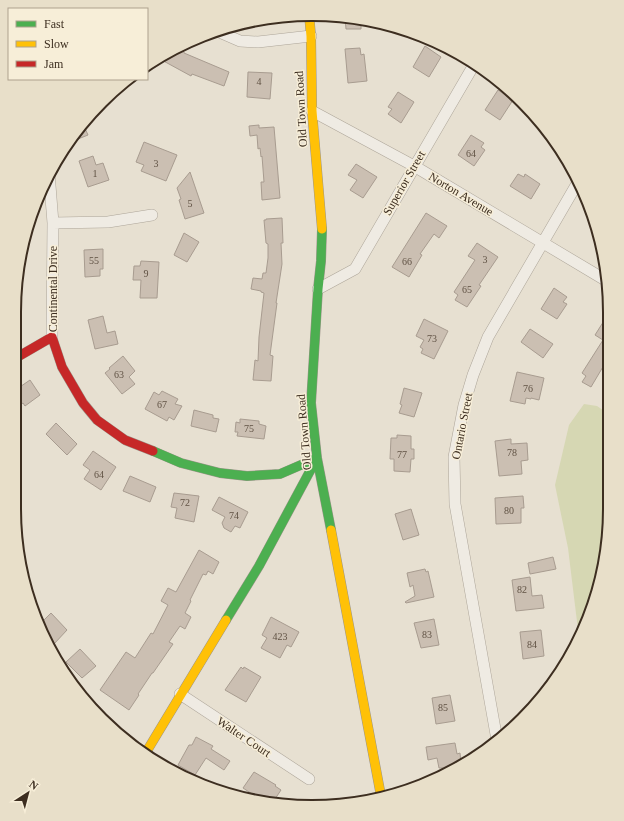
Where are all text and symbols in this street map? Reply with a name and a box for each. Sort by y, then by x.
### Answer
legend [8,8,148,80]
text: Fast [44,17,65,31]
text: Slow [44,37,69,51]
text: Jam [44,57,64,71]
street label: Old Town Road [292,71,310,147]
house number: 4 [257,76,262,87]
street label: Superior Street [380,148,428,218]
house number: 64 [466,148,476,159]
house number: 3 [154,158,159,169]
house number: 1 [93,168,98,179]
street label: Norton Avenue [426,169,496,219]
house number: 5 [188,198,193,209]
street label: Continental Drive [46,246,60,332]
house number: 3 [483,254,488,265]
house number: 55 [89,255,99,266]
house number: 66 [402,256,412,267]
house number: 9 [144,268,149,279]
house number: 65 [462,284,472,295]
house number: 73 [427,333,437,344]
house number: 63 [114,369,124,380]
house number: 76 [523,383,533,394]
street label: Ontario Street [449,391,475,461]
street label: Old Town Road [294,393,314,471]
house number: 67 [157,399,167,410]
house number: 75 [244,423,254,434]
house number: 78 [507,447,517,458]
house number: 77 [397,449,407,460]
house number: 64 [94,469,104,480]
house number: 72 [180,497,190,508]
house number: 80 [504,505,514,516]
house number: 74 [229,510,239,521]
house number: 82 [517,584,527,595]
house number: 83 [422,629,432,640]
house number: 423 [273,631,288,642]
house number: 84 [527,639,537,650]
house number: 85 [438,702,448,713]
street label: Walter Court [214,714,274,761]
north arrow [8,773,48,813]
text: N [27,778,41,792]

